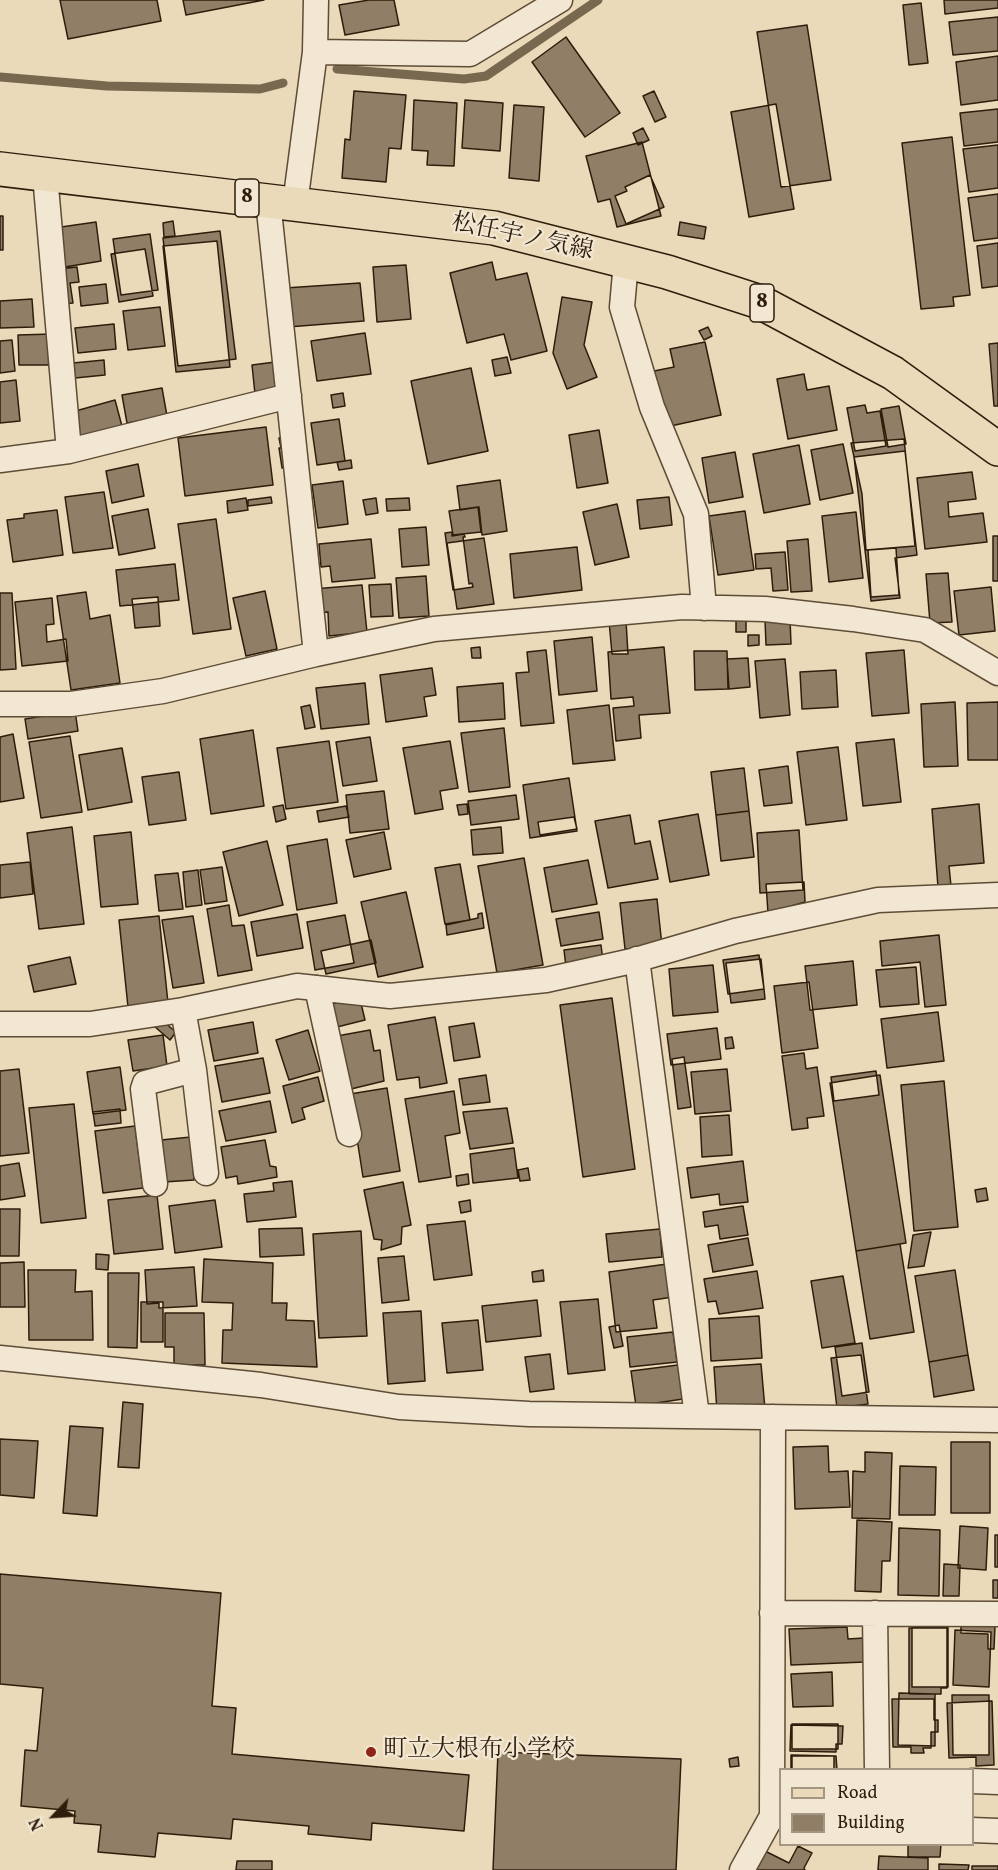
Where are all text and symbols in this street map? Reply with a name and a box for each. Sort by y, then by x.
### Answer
road number: 8 [235,179,259,217]
street label: 松任宇ノ気線 [449,210,595,268]
road number: 8 [750,284,774,322]
place label: 町立大根布小学校 [383,1738,575,1766]
marker: 町立大根布小学校 [364,1745,378,1759]
legend [779,1768,974,1846]
text: Road [837,1781,878,1806]
north arrow [24,1786,84,1846]
text: Building [837,1811,905,1836]
text: N [25,1814,50,1834]

